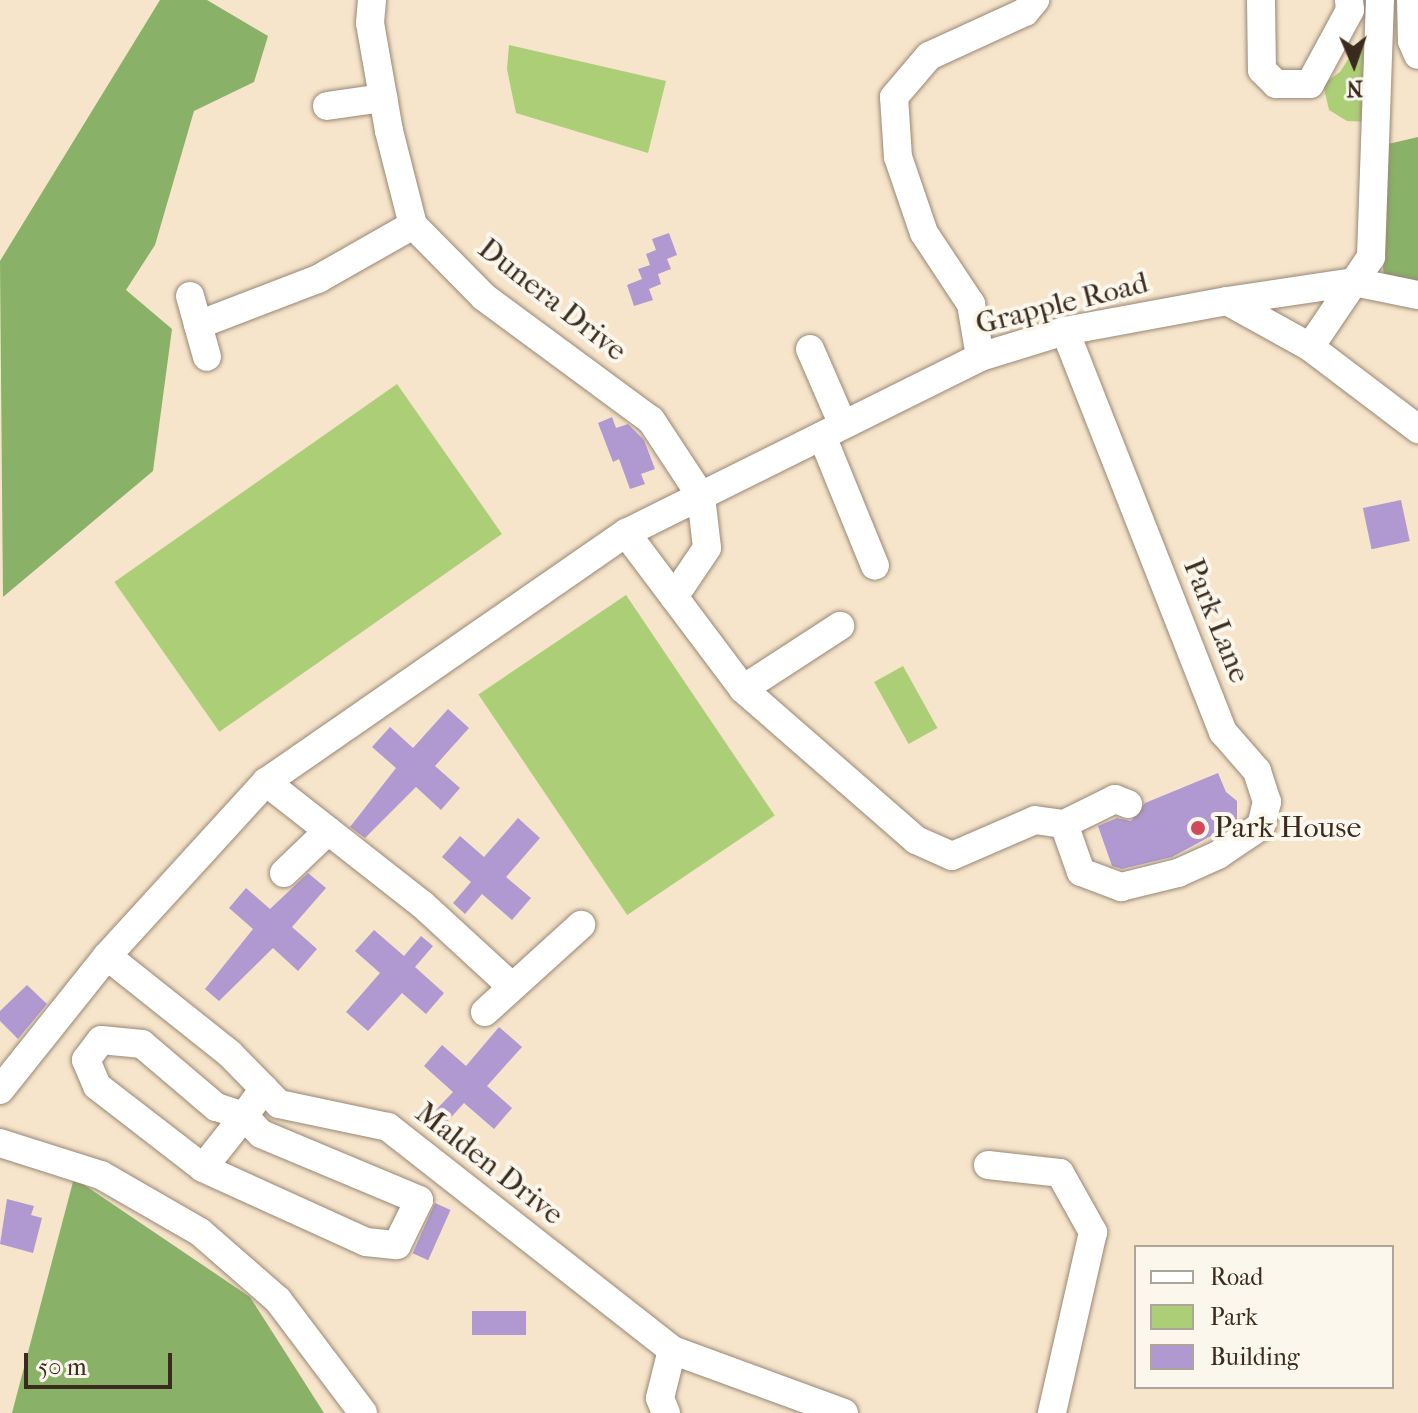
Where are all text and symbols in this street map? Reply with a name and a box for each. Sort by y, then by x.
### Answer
north arrow [1314,24,1394,104]
text: N [1346,75,1364,101]
street label: Dunera Drive [471,231,633,369]
street label: Grapple Road [972,265,1152,343]
street label: Park Lane [1175,554,1257,688]
place label: Park House [1214,810,1361,846]
marker: Park House [1189,819,1207,837]
street label: Malden Drive [408,1095,570,1233]
legend [1134,1245,1394,1389]
text: Road [1210,1263,1263,1291]
text: Park [1210,1303,1258,1331]
scale bar [28,1337,176,1387]
text: Building [1210,1343,1300,1371]
text: 50 m [38,1353,87,1381]

